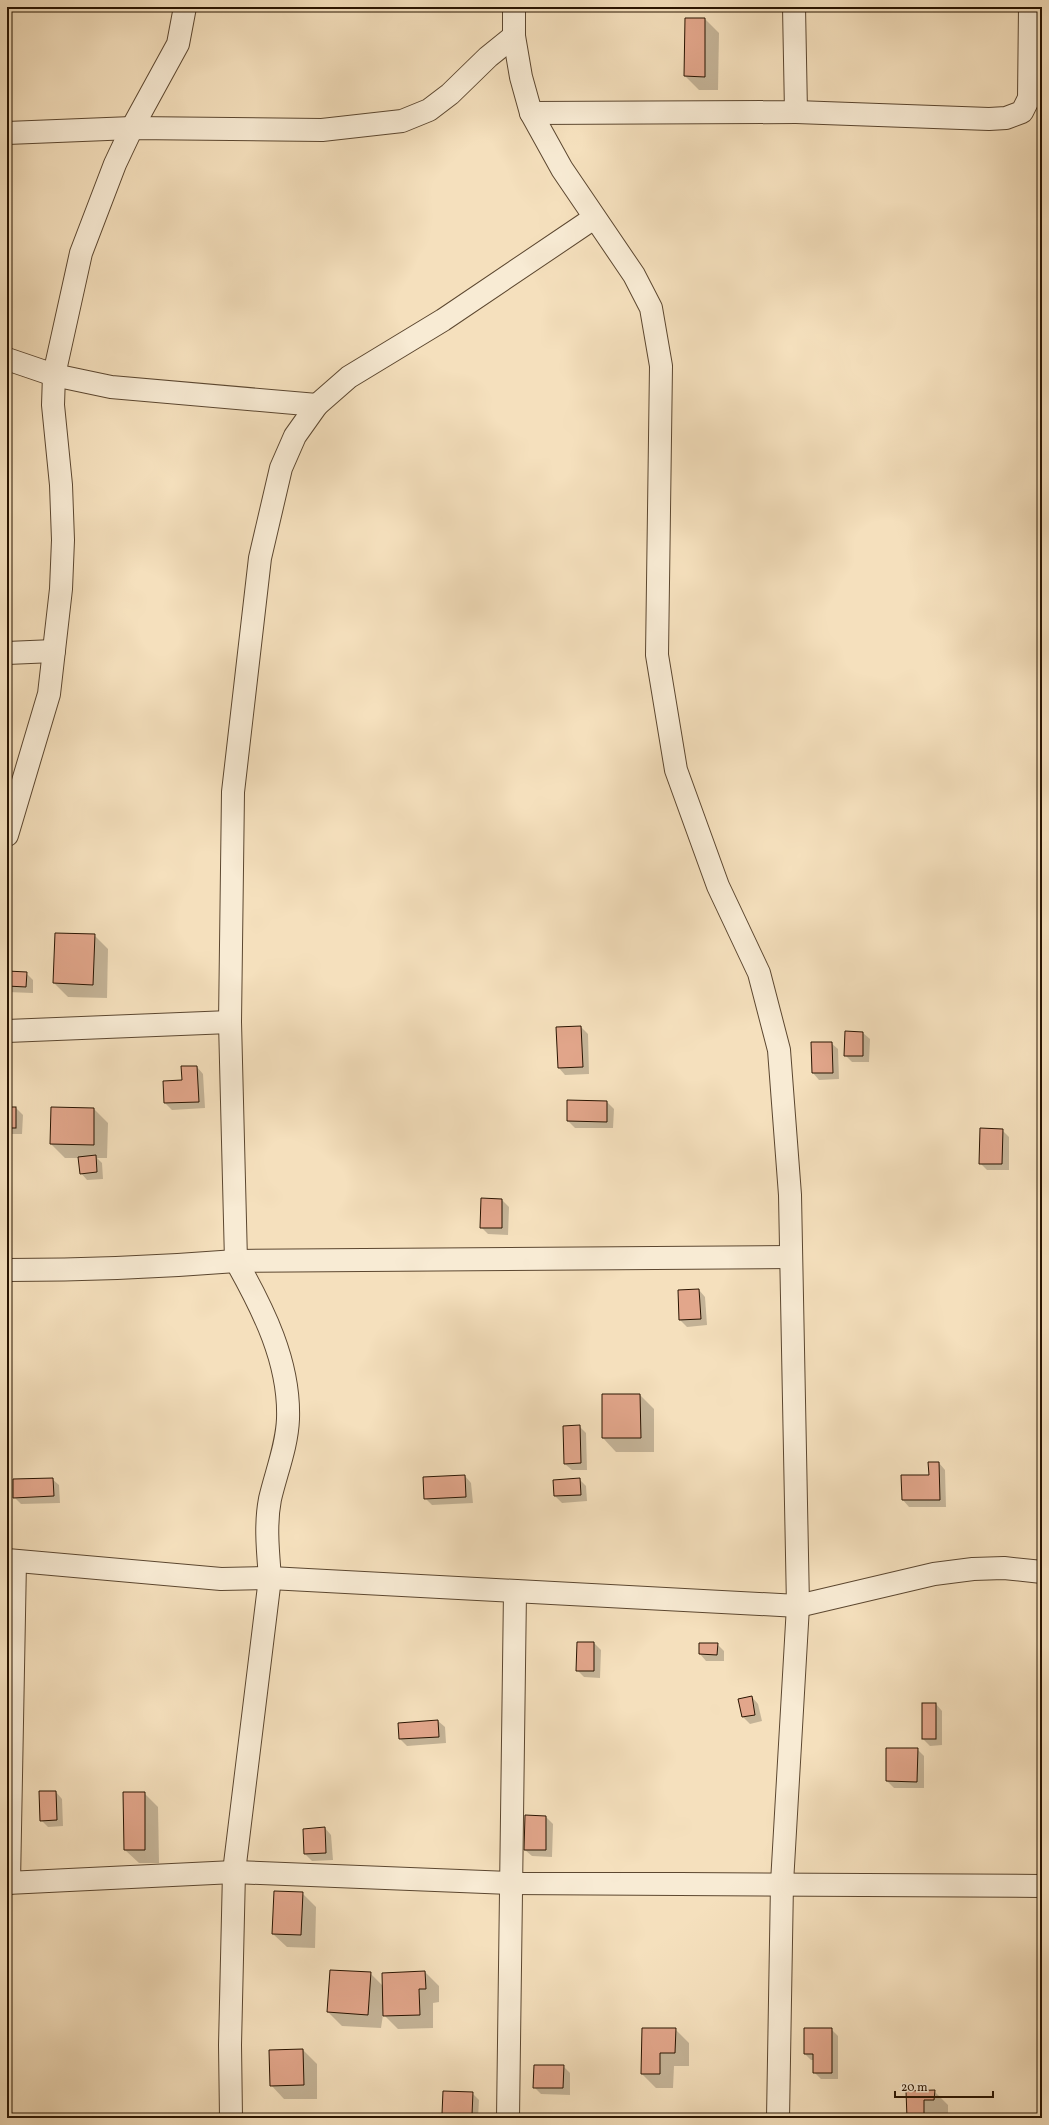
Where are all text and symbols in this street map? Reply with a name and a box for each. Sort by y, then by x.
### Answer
scale bar [895,2073,993,2099]
text: 20 m [901,2080,928,2096]

